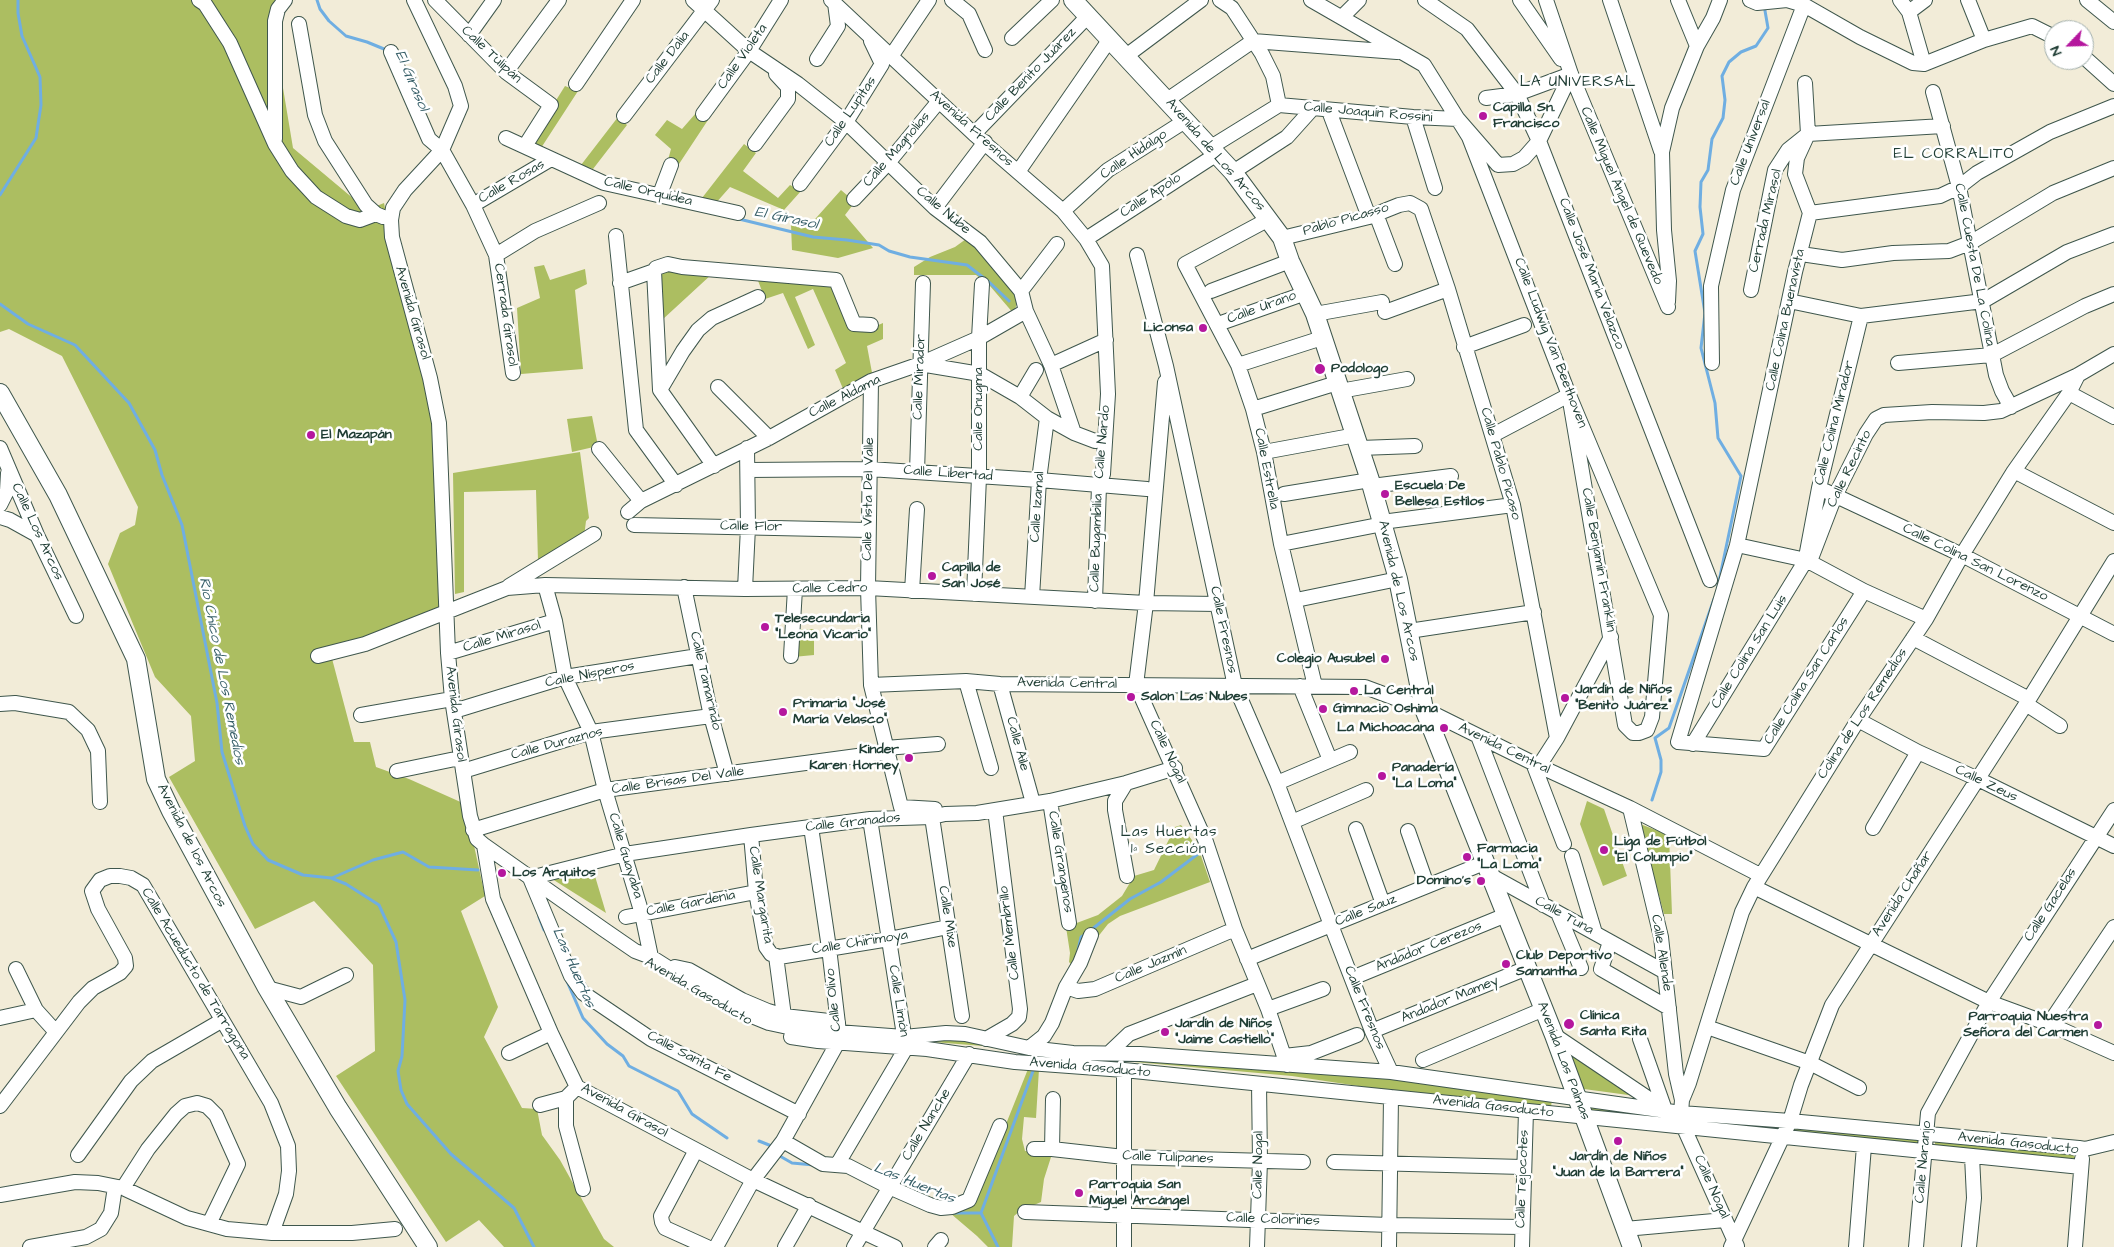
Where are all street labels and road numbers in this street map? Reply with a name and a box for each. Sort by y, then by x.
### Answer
street label: Calle Violeta [714,21,772,93]
street label: Calle Tulipán [457,23,525,87]
street label: Calle Benito Juárez [982,24,1080,126]
street label: Calle Dalia [642,28,694,88]
street label: Calle Lupitas [821,74,881,150]
street label: Avenida Fresnos [926,87,1016,171]
street label: Avenida de Los Arcos [1161,95,1269,215]
street label: Calle Universal [1727,98,1775,188]
street label: Calle Joaquín Rossini [1303,99,1433,127]
street label: Calle Miguel Ángel de Quevedo [1576,105,1666,287]
street label: Calle Magnolias [860,109,934,191]
street label: Calle Hidalgo [1097,127,1171,183]
street label: Calle Rosas [476,156,548,208]
street label: Cerrada Mirasol [1746,168,1786,274]
street label: Calle Apolo [1117,170,1185,222]
street label: Calle Orquídea [602,174,694,210]
street label: Calle Cuesta De La Colina [1950,182,1998,348]
street label: Calle Nube [912,183,974,239]
street label: Calle José María Velazco [1554,196,1628,352]
street label: Pablo Picasso [1301,200,1391,240]
street label: Calle Colina Buenavista [1763,248,1809,392]
street label: Calle Ludwig Van Beethoven [1510,256,1590,430]
street label: Cerrada Girasol [489,262,521,368]
street label: Avenida Girasol [391,264,433,362]
street label: Calle Urano [1225,288,1299,328]
street label: Calle Mirador [910,334,930,420]
street label: Calle Colina Mirador [1811,359,1859,487]
street label: Calle Onugma [971,367,987,451]
street label: Calle Aldama [806,372,884,422]
street label: Calle Nardo [1091,405,1115,479]
street label: Calle Pablo Picaso [1476,406,1524,522]
street label: Calle Estrella [1250,427,1282,511]
street label: Calle Recinto [1824,428,1876,510]
street label: Calle Vista Del Valle [860,437,878,561]
street label: Calle Libertad [903,462,993,486]
street label: Calle Izamal [1027,471,1049,543]
street label: Calle Los Arcos [7,481,67,583]
street label: Calle Benjamín Franklin [1577,487,1619,633]
street label: Calle Bugambilia [1087,494,1107,592]
street label: Calle Flor [720,518,782,536]
street label: Avenida de Los Arcos [1374,519,1422,663]
street label: Calle Colina San Lorenzo [1899,520,2051,606]
street label: Calle Cedro [792,580,868,598]
street label: Calle Fresnos [1206,585,1240,675]
street label: Calle Colina San Luis [1708,592,1792,712]
street label: Calle Colina San Carlos [1761,614,1853,748]
street label: Calle Mirasol [461,617,543,657]
street label: Calle Tamarindo [686,630,724,732]
street label: Colina de Los Remedios [1814,645,1912,783]
street label: Calle Nísperos [544,658,636,692]
street label: Avenida Girasol [441,665,469,763]
street label: Avenida Central [1017,675,1117,693]
street label: Calle Aile [1002,715,1032,773]
street label: Calle Nogal [1145,718,1189,786]
street label: Avenida Central [1455,720,1553,778]
street label: Calle Duraznos [509,724,605,764]
street label: Calle Zeus [1952,762,2020,806]
street label: Calle Brisas Del Valle [611,763,745,799]
street label: Avenida de los Arcos [153,781,229,911]
street label: Calle Granados [805,810,901,836]
street label: Calle Grangenos [1044,810,1076,914]
street label: Calle Guayaba [604,811,646,901]
street label: Calle Margarita [744,845,776,945]
street label: Avenida Chañar [1869,848,1937,940]
street label: Calle Gacelas [2021,865,2081,945]
street label: Calle Acueducto de Tarragona [137,885,253,1063]
street label: Calle Mixe [934,885,960,949]
street label: Calle Membrillo [996,885,1024,981]
street label: Calle Gardenia [645,887,737,921]
street label: Calle Sauz [1333,891,1399,931]
street label: Calle Tuna [1532,893,1596,939]
street label: Calle Allende [1647,914,1675,992]
street label: Andador Cerezos [1373,918,1485,976]
street label: Calle Chirimoya [811,927,909,959]
street label: Calle Jazmín [1113,942,1189,988]
street label: Avenida Gasoducto [641,954,755,1030]
street label: Calle Limón [884,964,912,1038]
street label: Calle Fresnos [1340,964,1388,1052]
street label: Calle Olivo [822,968,846,1032]
street label: Andador Mamey [1399,973,1501,1027]
street label: Avenida Las Palmas [1533,999,1593,1123]
street label: Calle Santa Fe [644,1028,734,1086]
street label: Avenida Gasoducto [1029,1054,1151,1082]
street label: Avenida Girasol [578,1080,670,1142]
street label: Calle Nanche [899,1086,955,1164]
street label: Avenida Gasoducto [1432,1092,1554,1122]
street label: Calle Naranjo [1912,1120,1936,1204]
street label: Avenida Gasoducto [1957,1129,2079,1159]
street label: Calle Tejocotes [1513,1130,1533,1228]
street label: Calle Nogal [1250,1131,1268,1199]
street label: Calle Tulipanes [1122,1148,1214,1168]
street label: Calle Nogal [1690,1153,1732,1221]
street label: Calle Colorines [1226,1210,1320,1230]

